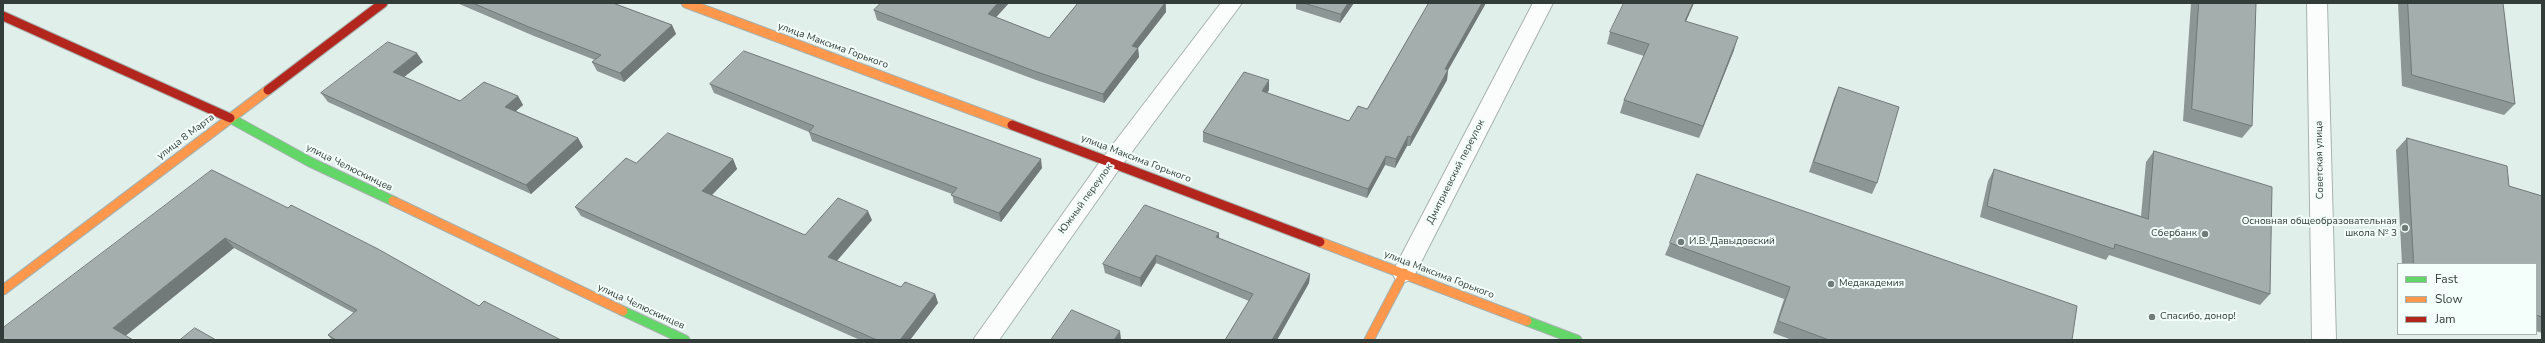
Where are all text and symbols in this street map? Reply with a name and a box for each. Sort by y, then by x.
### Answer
street label: улица Максима Горького [776,20,890,72]
street label: улица 8 Марта [155,112,217,162]
street label: Дмитриевский переулок [1424,118,1488,226]
street label: Советская улица [2313,120,2327,200]
street label: улица Максима Горького [1079,132,1193,186]
street label: улица Челюскинцев [304,142,394,194]
street label: Южный переулок [1057,162,1115,236]
place label: Основная общеобразовательная школа № 3 [2242,216,2397,240]
marker: Основная общеобразовательная школа № 3 [2400,223,2410,233]
place label: Сбербанк [2151,228,2197,240]
marker: Сбербанк [2200,229,2210,239]
place label: И.В. Давыдовский [1689,236,1775,248]
marker: И.В. Давыдовский [1676,237,1686,247]
street label: улица Максима Горького [1382,248,1496,302]
legend [2397,263,2537,335]
text: Fast [2435,271,2458,287]
place label: Медакадемия [1839,278,1904,290]
marker: Медакадемия [1826,279,1836,289]
street label: улица Челюскинцев [596,282,686,332]
text: Slow [2435,291,2463,307]
place label: Спасибо, донор! [2160,311,2236,323]
text: Jam [2435,311,2456,327]
marker: Спасибо, донор! [2147,312,2157,322]

